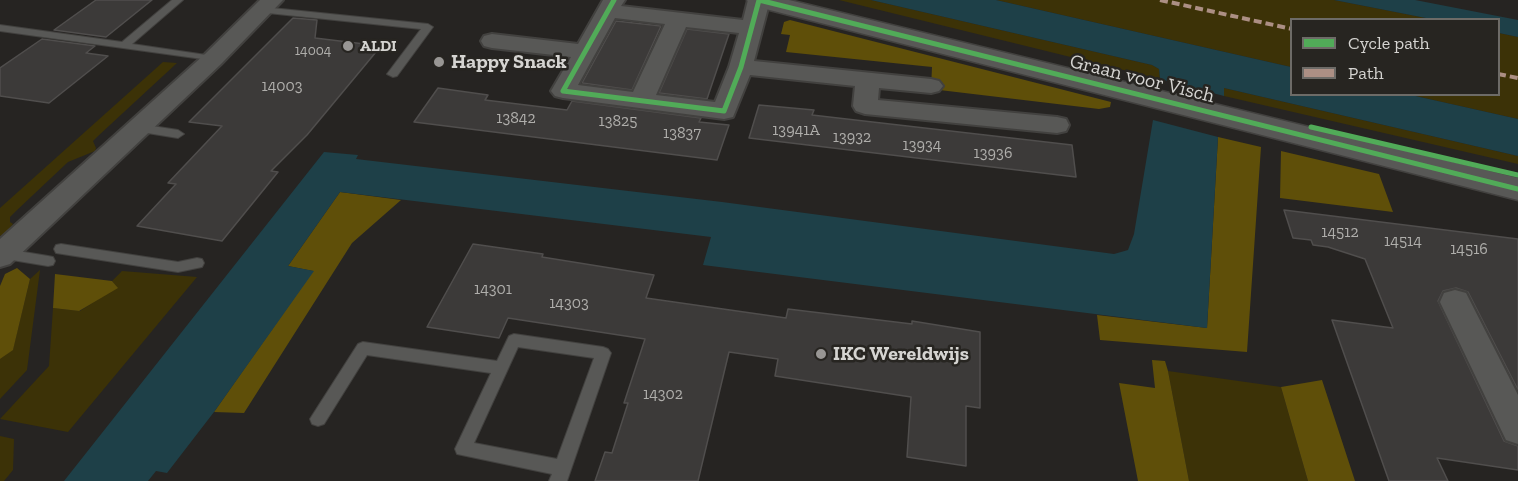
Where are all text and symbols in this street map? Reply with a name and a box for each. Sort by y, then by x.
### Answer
legend [1290,18,1500,96]
text: Cycle path [1348,32,1430,54]
place label: ALDI [360,36,397,56]
marker: ALDI [341,39,355,53]
house number: 14004 [295,43,331,59]
street label: Graan voor Visch [1067,49,1217,109]
place label: Happy Snack [451,50,567,74]
marker: Happy Snack [432,55,446,69]
text: Path [1348,62,1384,84]
house number: 14003 [261,76,303,96]
house number: 13842 [496,108,536,128]
house number: 13825 [598,111,638,131]
house number: 13941A [772,120,820,140]
house number: 13837 [663,123,701,143]
house number: 13932 [833,127,871,147]
house number: 13934 [903,135,941,155]
house number: 13936 [974,143,1012,163]
house number: 14512 [1321,222,1359,242]
house number: 14514 [1384,231,1422,251]
house number: 14516 [1450,239,1488,259]
house number: 14301 [474,279,512,299]
house number: 14303 [549,293,589,313]
place label: IKC Wereldwijs [833,342,969,366]
marker: IKC Wereldwijs [814,347,828,361]
house number: 14302 [643,384,683,404]

